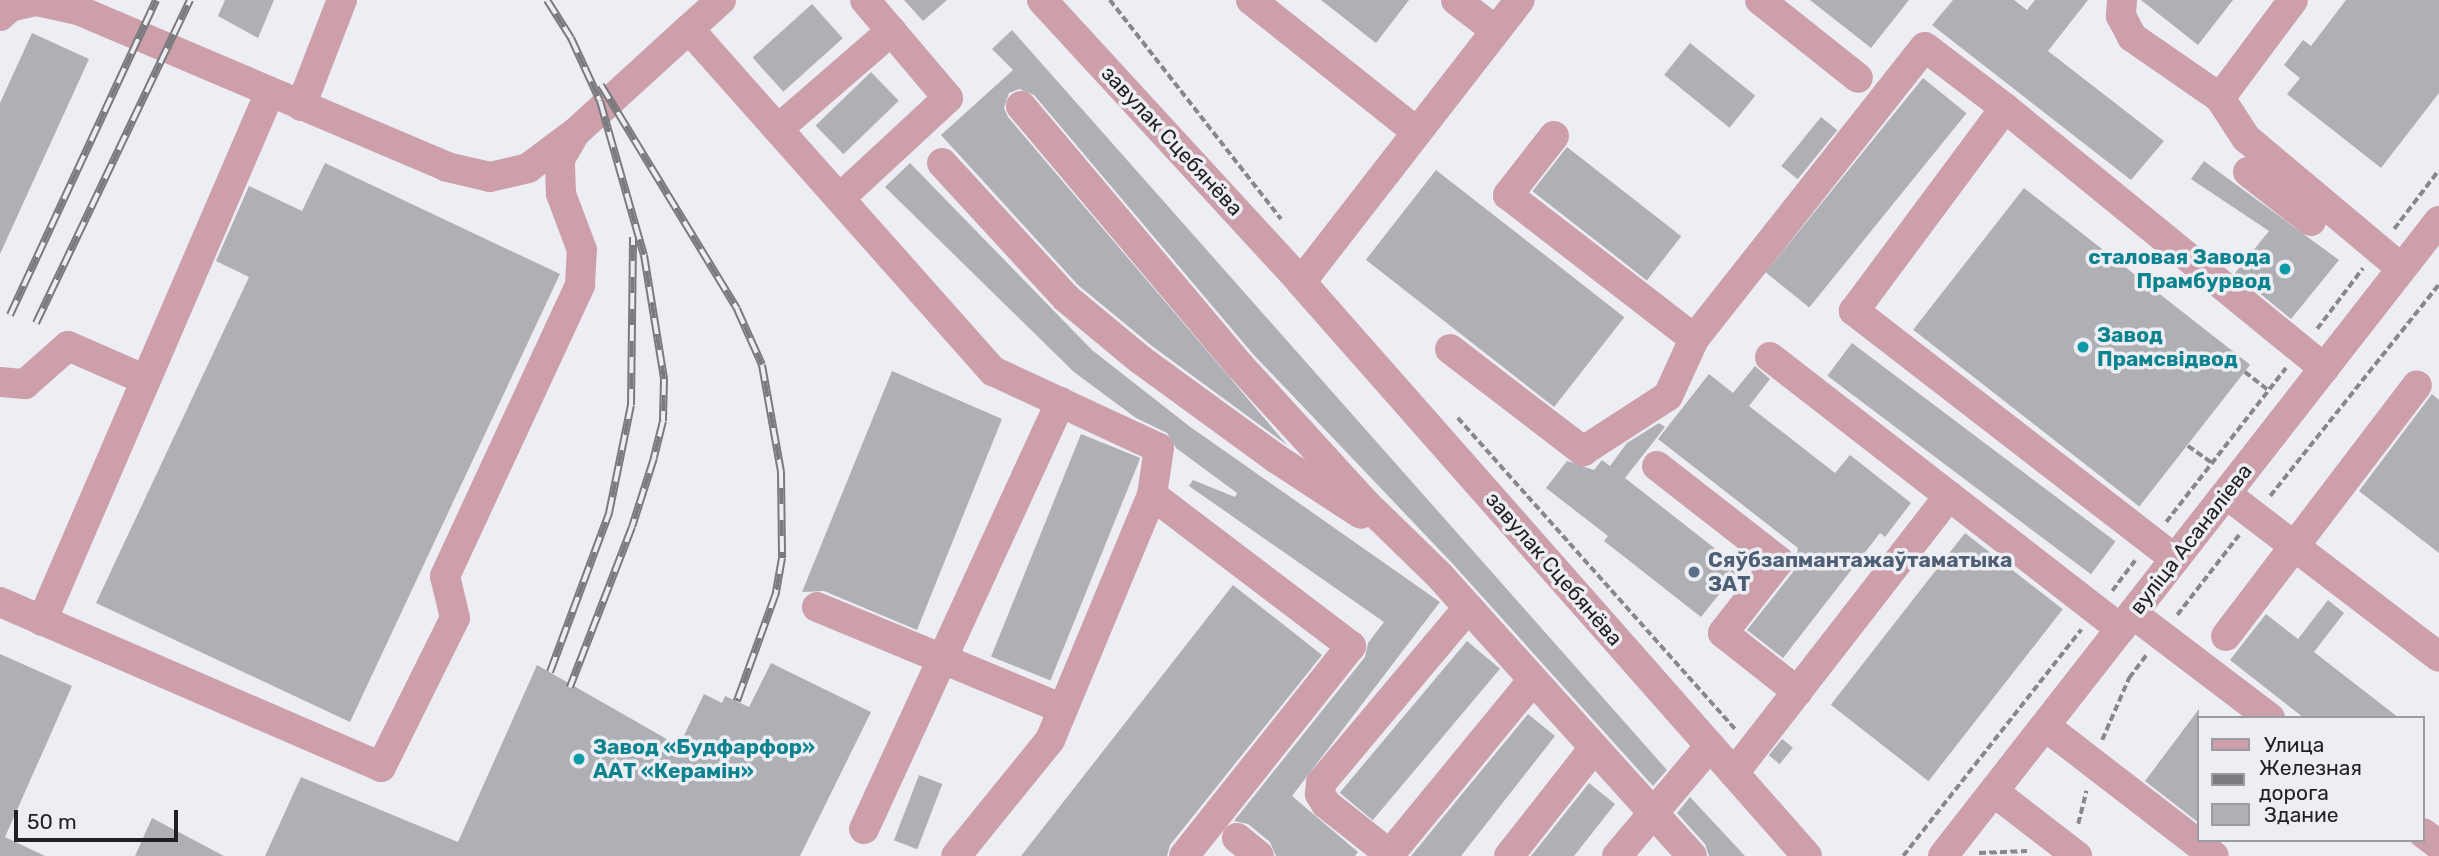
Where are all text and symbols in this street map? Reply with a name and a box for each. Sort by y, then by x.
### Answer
street label: завулак Сцебянёва [1096,61,1248,221]
place label: сталовая Завода Прамбурвод [2088,244,2271,294]
marker: сталовая Завода Прамбурвод [2277,261,2293,277]
place label: Завод Прамсвідвод [2097,322,2238,372]
marker: Завод Прамсвідвод [2075,339,2091,355]
street label: вуліца Асаналіева [2125,459,2257,619]
street label: завулак Сцебянёва [1480,487,1628,651]
place label: Сяўбзапмантажаўтаматыка ЗАТ [1708,547,2012,597]
marker: Сяўбзапмантажаўтаматыка ЗАТ [1686,564,1702,580]
legend [2198,716,2425,842]
text: Улица [2264,732,2324,757]
place label: Завод «Будфарфор» ААТ «Керамін» [593,734,815,784]
marker: Завод «Будфарфор» ААТ «Керамін» [571,751,587,767]
text: Железная дорога [2259,755,2362,805]
scale bar [18,796,182,840]
text: Здание [2264,802,2339,827]
text: 50 m [27,809,77,834]

